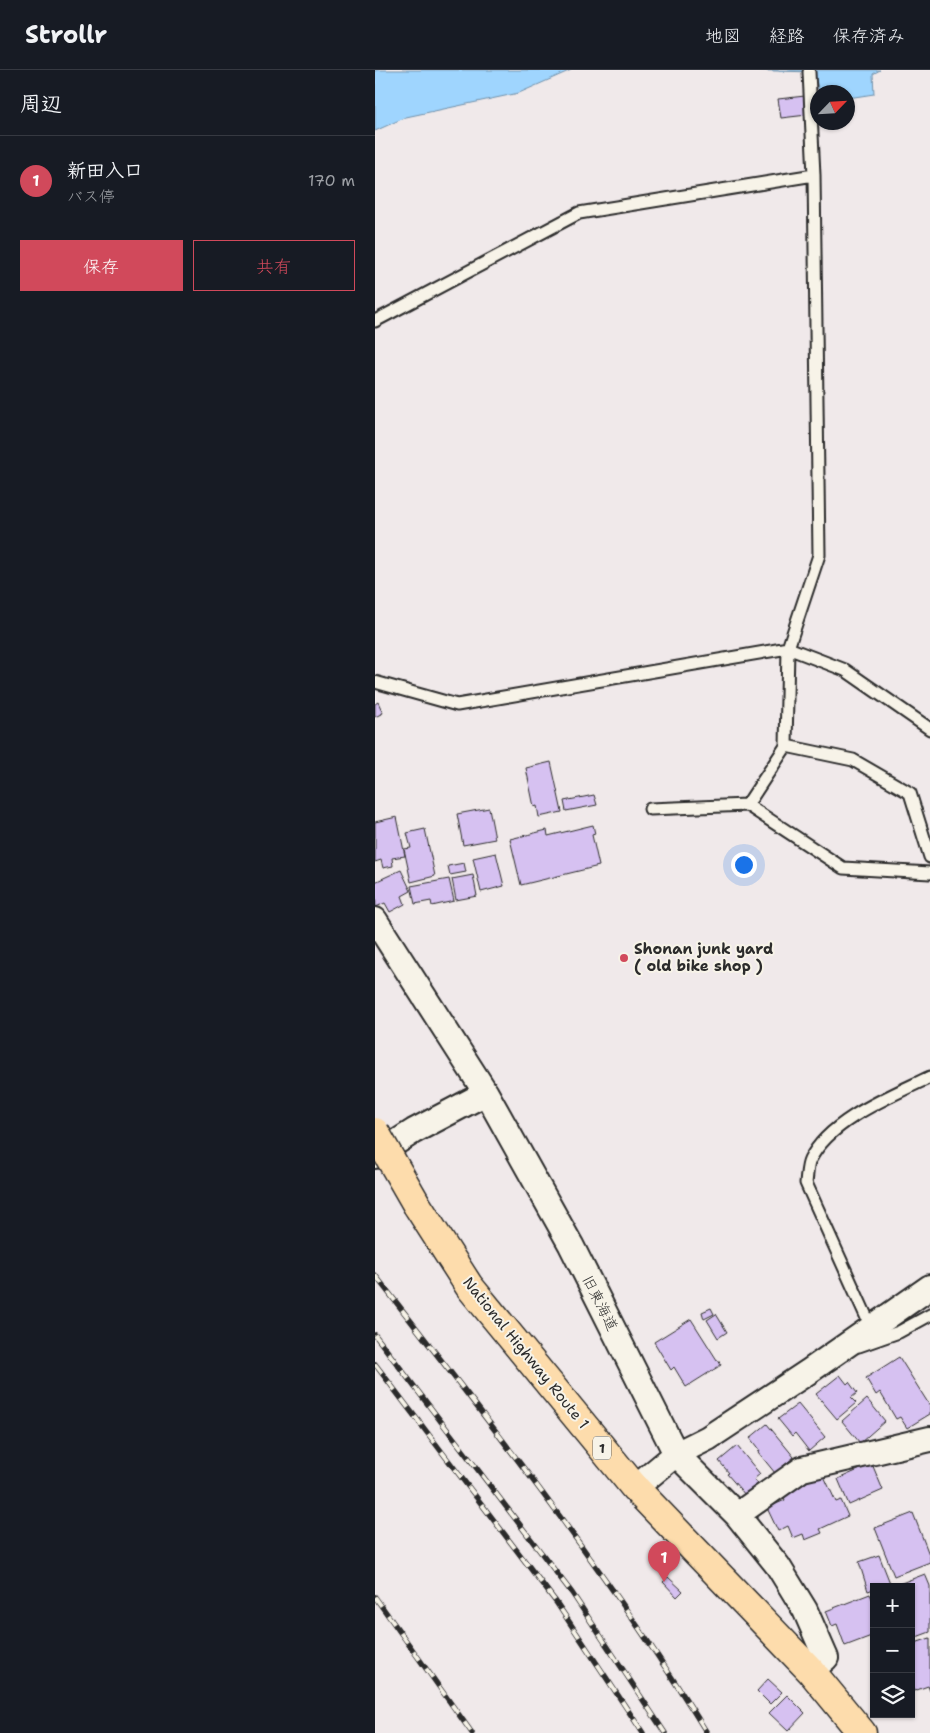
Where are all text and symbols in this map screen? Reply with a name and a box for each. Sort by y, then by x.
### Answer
text: Strollr [25,19,107,51]
text: 地図 [705,24,741,48]
text: 経路 [769,24,805,48]
text: 保存済み [833,24,905,48]
north arrow [810,85,855,130]
text: 周辺 [20,90,62,118]
text: 新田入口 [67,158,143,183]
text: 1 [32,170,40,191]
text: 170 m [308,170,355,191]
text: バス停 [67,186,115,207]
button: 保存 [20,240,183,291]
button: 共有 [193,240,355,291]
your location [731,852,757,878]
place label: Shonan junk yard ( old bike shop ) [634,939,773,976]
marker: Shonan junk yard ( old bike shop ) [618,952,630,964]
street label: 旧東海道 [577,1272,623,1334]
street label: National Highway Route 1 [458,1273,594,1433]
road number: 1 [593,1436,611,1460]
pin: 1 [648,1541,680,1582]
map controls [870,1583,915,1718]
button: + [870,1583,915,1628]
button: − [870,1628,915,1673]
button: layers [870,1673,915,1718]

